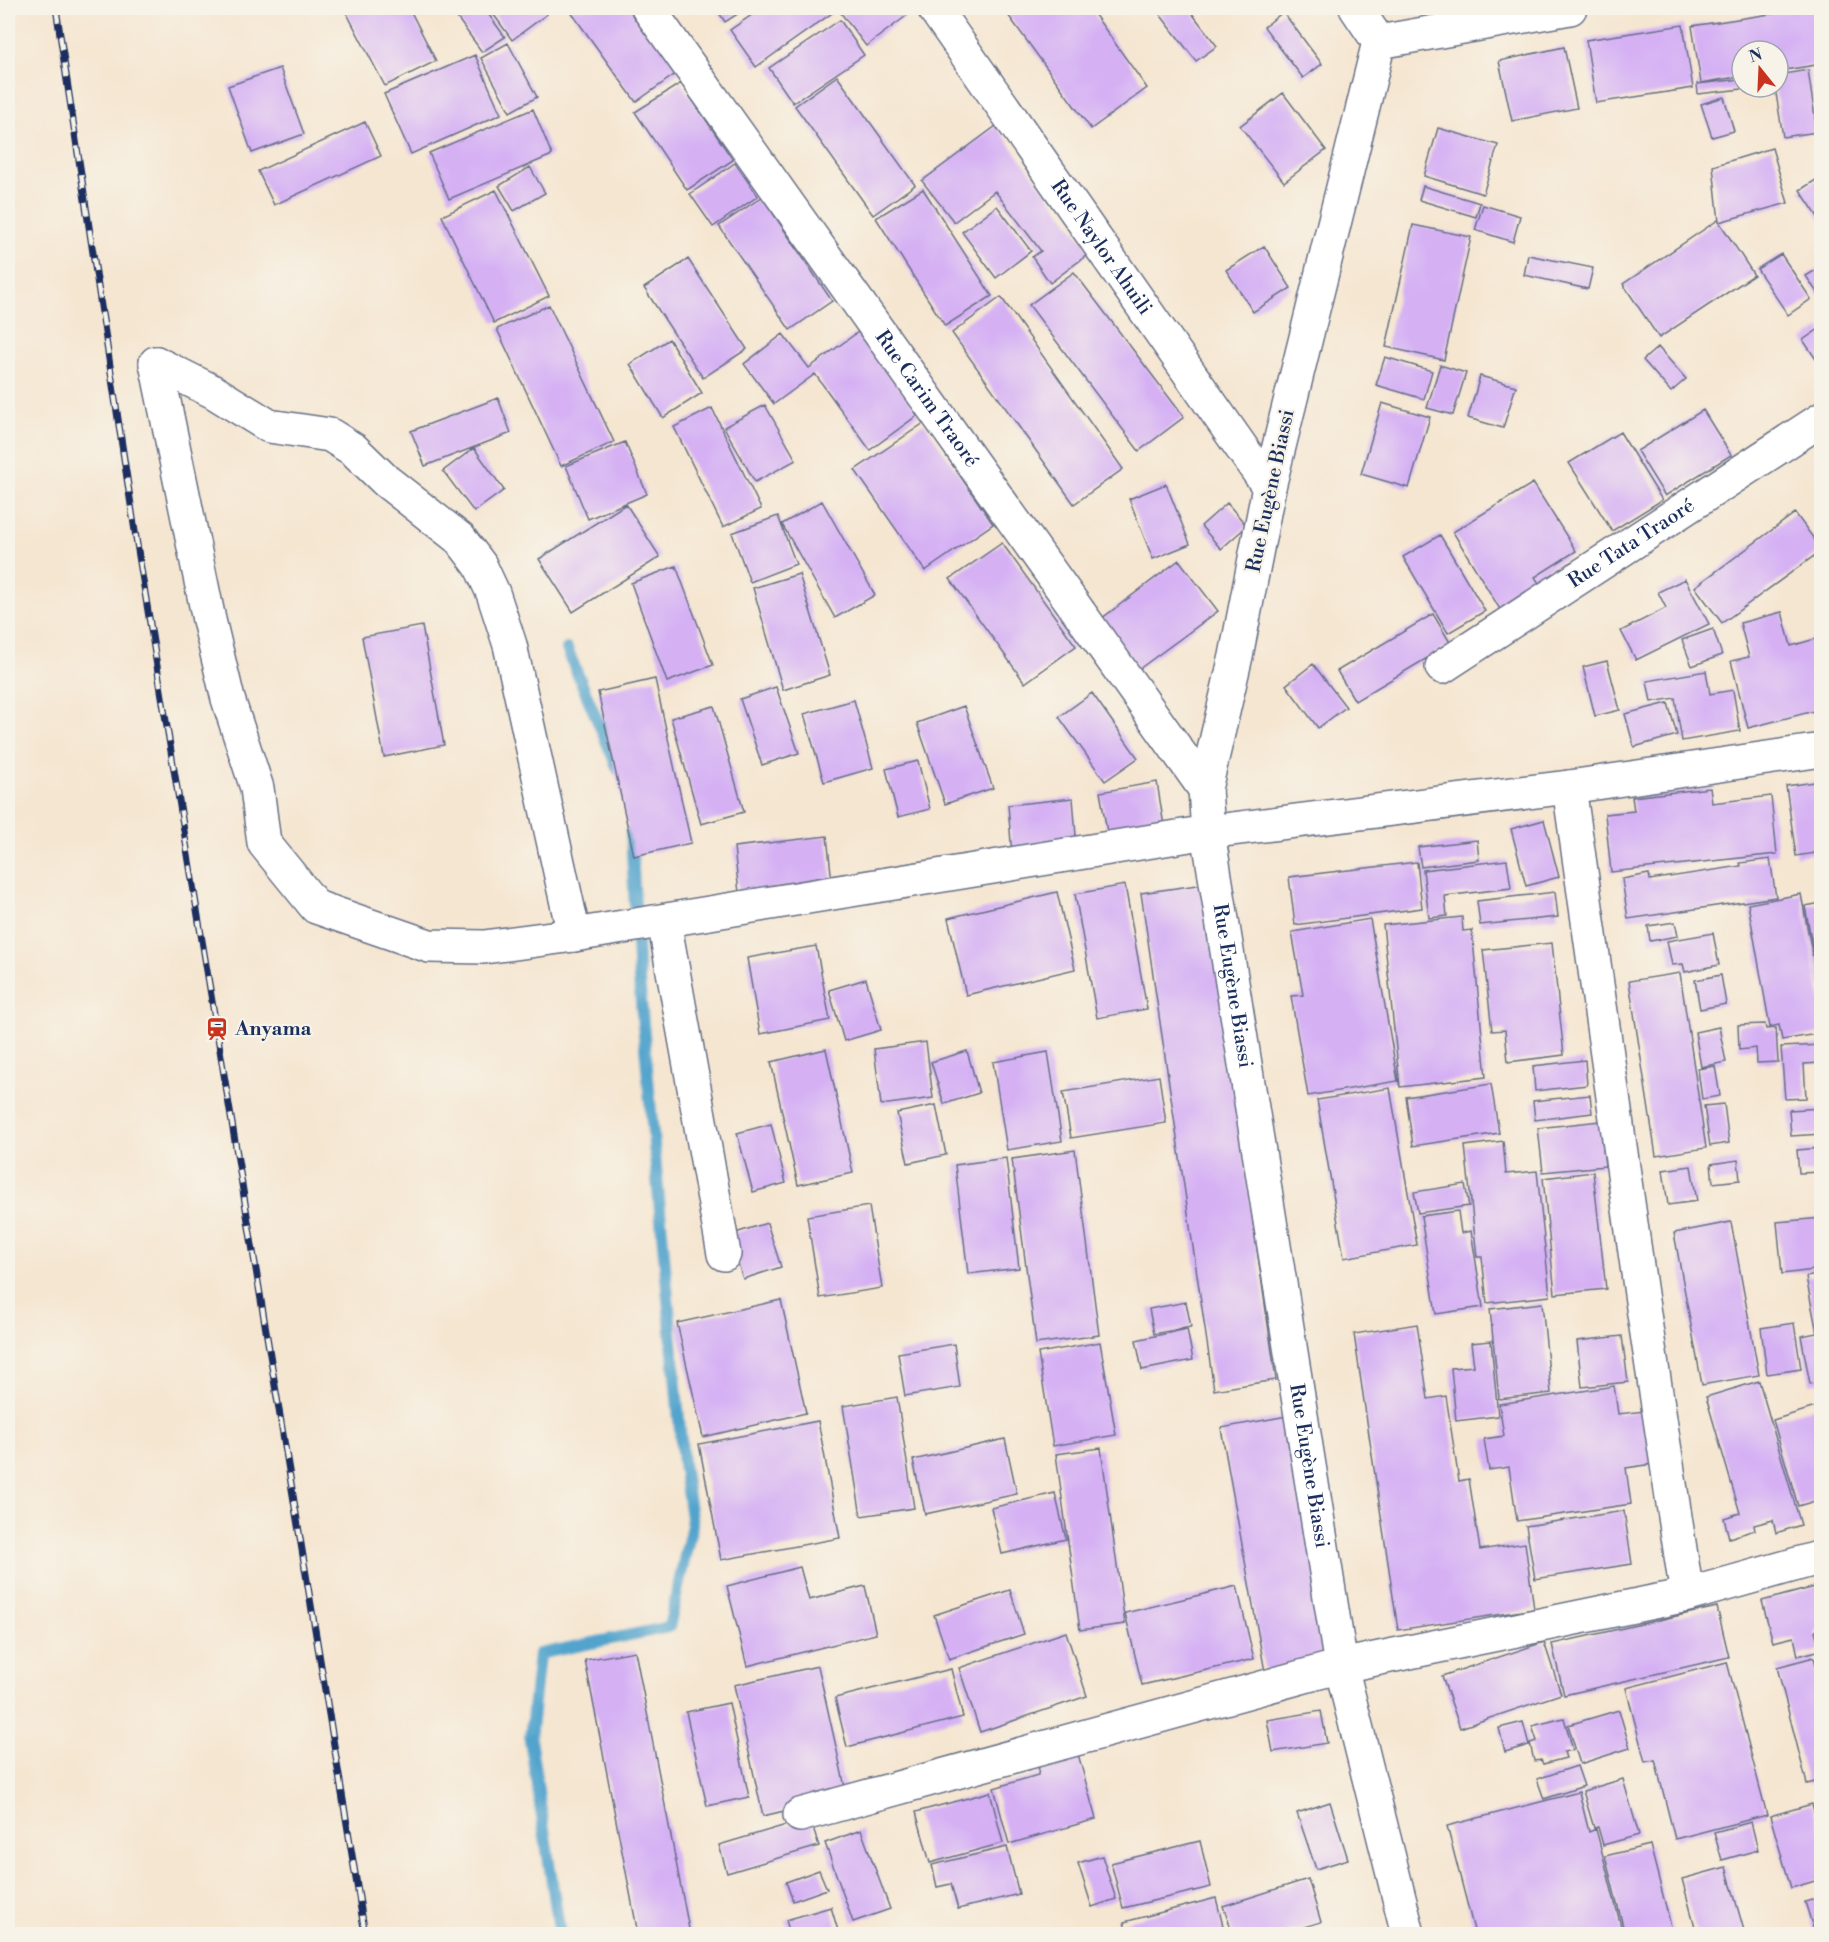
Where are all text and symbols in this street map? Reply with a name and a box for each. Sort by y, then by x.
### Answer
north arrow [1730,39,1790,99]
text: N [1747,44,1765,67]
street label: Rue Naylor Ahuili [1045,175,1158,320]
street label: Rue Carim Traoré [869,325,984,472]
street label: Rue Eugène Biassi [1242,407,1301,575]
street label: Rue Tata Traoré [1563,493,1699,594]
street label: Rue Eugène Biassi [1207,902,1258,1070]
station icon: Anyama [204,1016,230,1042]
place label: Anyama [234,1017,312,1042]
street label: Rue Eugène Biassi [1284,1382,1335,1550]

